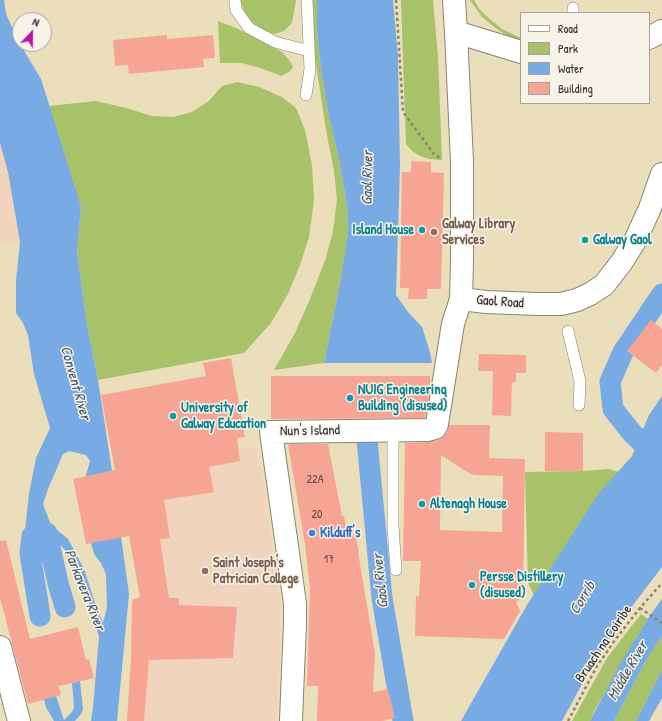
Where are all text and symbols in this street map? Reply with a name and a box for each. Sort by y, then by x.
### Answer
north arrow [12,12,52,52]
legend [520,12,650,104]
text: N [31,14,41,29]
text: Road [558,20,578,37]
text: Park [558,40,578,57]
text: Water [558,60,584,77]
text: Building [558,80,593,97]
water label: Gaol River [359,151,377,205]
place label: Galway Library Services [442,216,515,248]
place label: Island House [352,222,414,238]
marker: Island House [417,225,427,235]
marker: Galway Library Services [429,227,439,237]
place label: Galway Gaol [593,232,652,248]
marker: Galway Gaol [580,235,590,245]
street label: Gaol Road [476,292,524,312]
water label: Convent River [56,344,94,422]
place label: NUIG Engineering Building (disused) [358,382,448,414]
marker: NUIG Engineering Building (disused) [345,393,355,403]
place label: University of Galway Education [181,400,266,432]
marker: University of Galway Education [168,411,178,421]
street label: Nun's Island [280,422,340,440]
house number: 22A [306,473,324,487]
place label: Altenagh House [430,496,507,512]
marker: Altenagh House [417,499,427,509]
house number: 20 [312,508,322,522]
place label: Kilduff's [320,525,360,541]
marker: Kilduff's [307,528,317,538]
water label: Parkavera River [60,547,108,633]
house number: 17 [324,553,334,567]
water label: Gaol River [369,553,393,609]
place label: Saint Joseph's Patrician College [213,555,299,588]
marker: Saint Joseph's Patrician College [200,566,210,576]
place label: Persse Distillery (disused) [480,569,563,602]
water label: Corrib [566,578,600,618]
marker: Persse Distillery (disused) [467,580,477,590]
street label: Bruach na Coiribe [572,602,636,686]
water label: Middle River [604,638,652,704]

